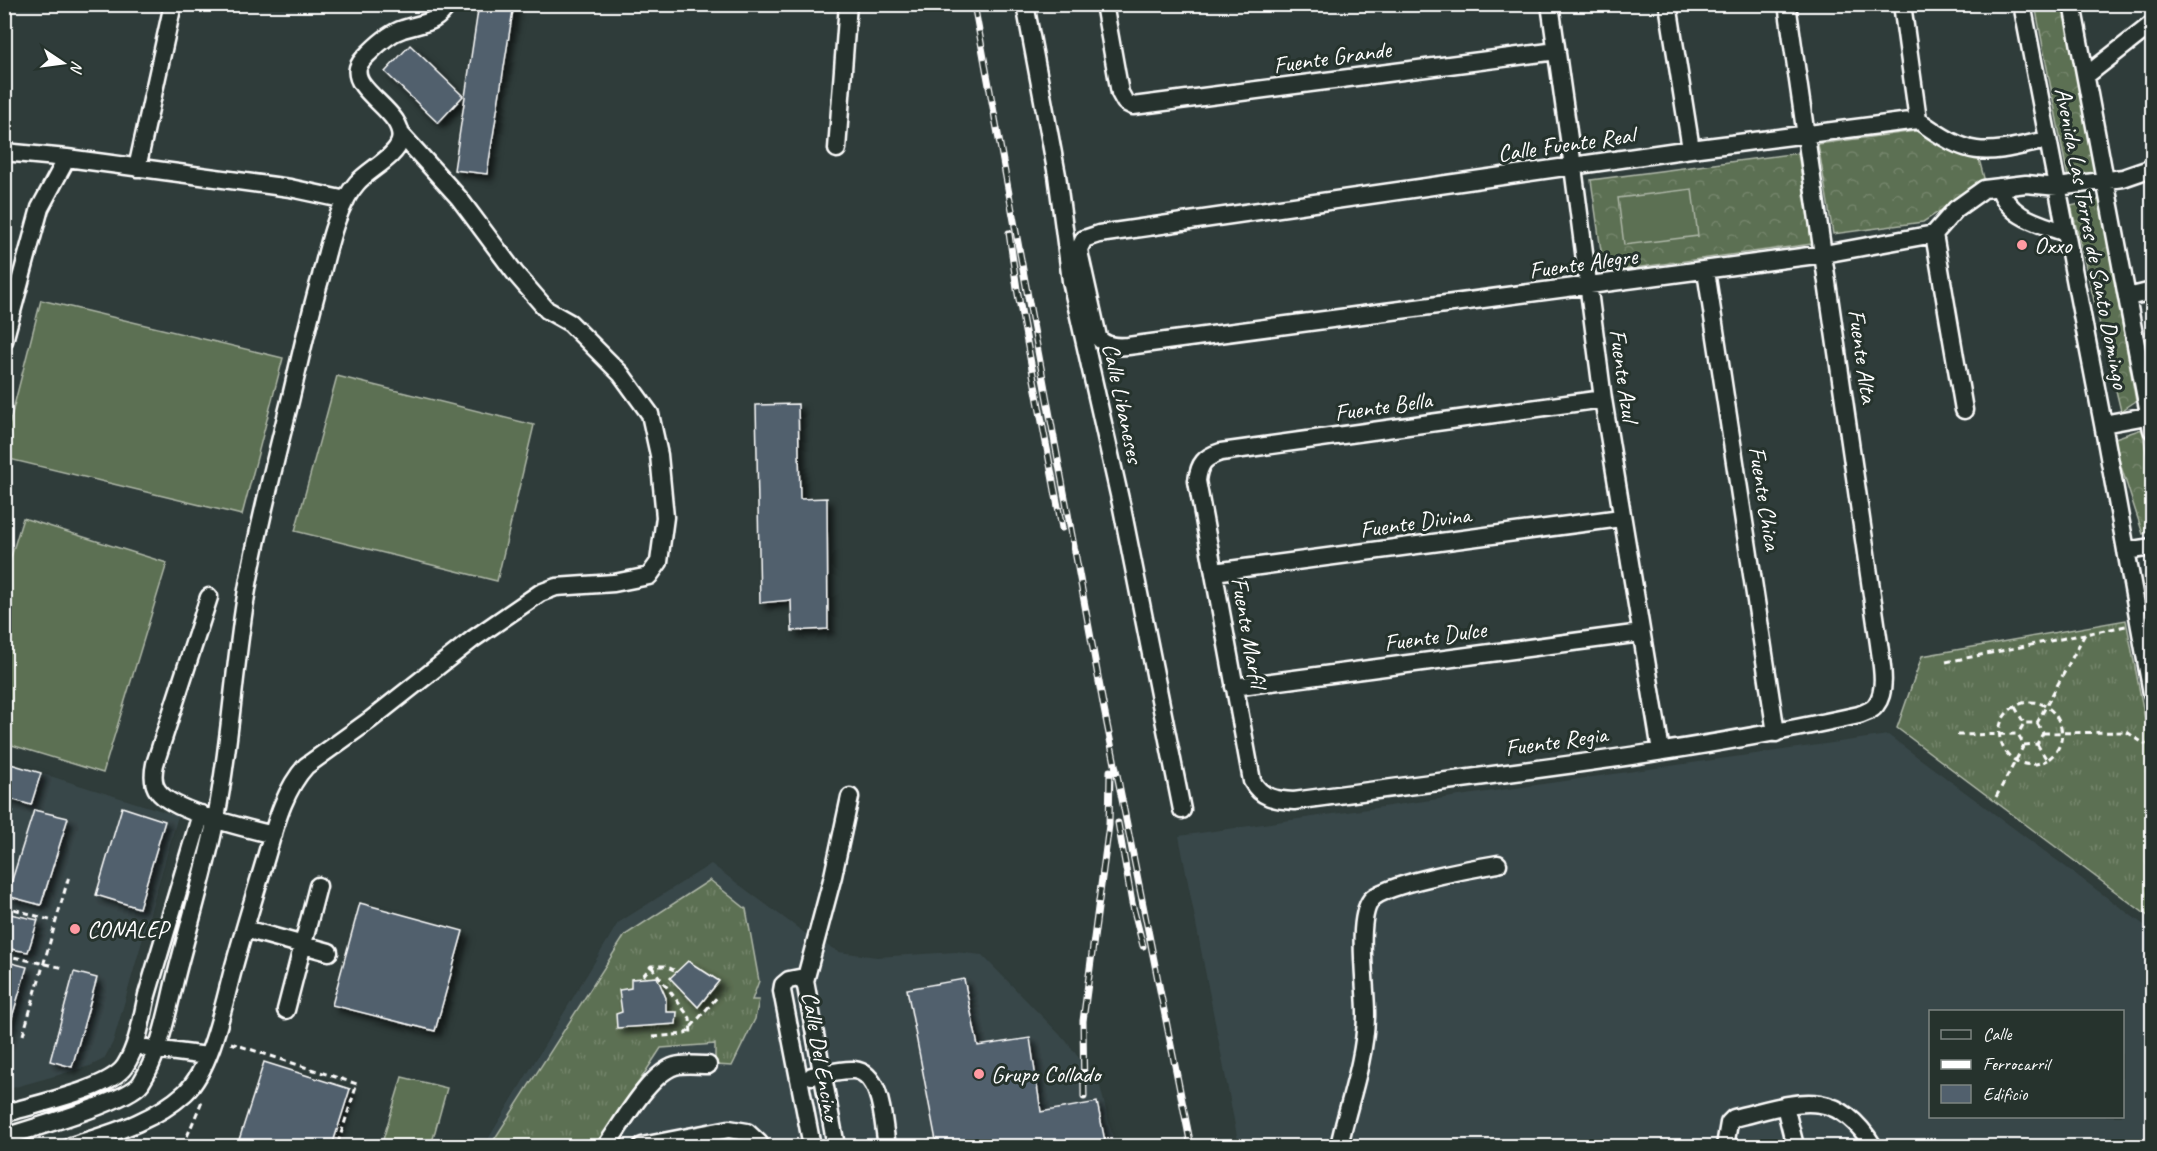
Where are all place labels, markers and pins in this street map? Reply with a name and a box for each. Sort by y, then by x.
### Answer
place label: Oxxo [2034,230,2073,260]
marker: Oxxo [2015,238,2029,252]
place label: CONALEP [87,914,172,944]
marker: CONALEP [68,922,82,936]
place label: Grupo Collado [991,1059,1103,1089]
marker: Grupo Collado [972,1067,986,1081]

